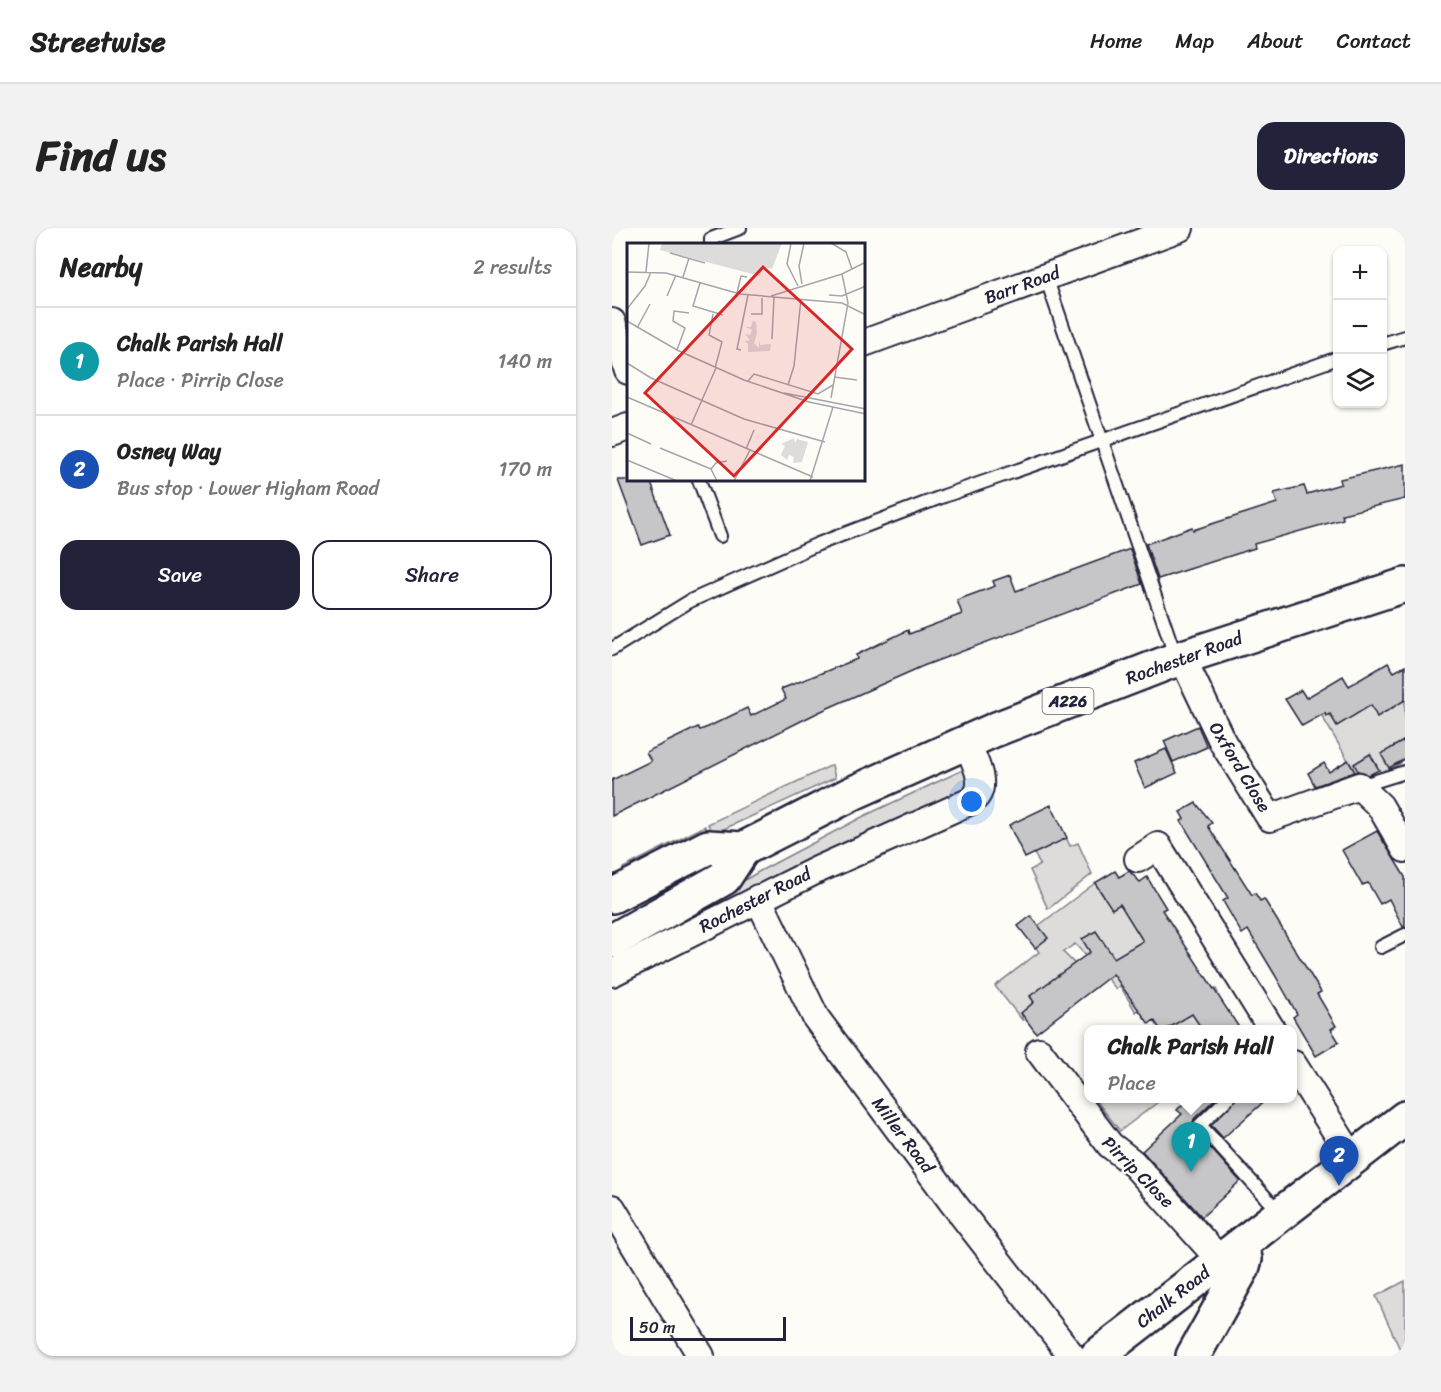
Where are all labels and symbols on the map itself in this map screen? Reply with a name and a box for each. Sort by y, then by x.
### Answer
inset map [627,243,866,482]
street label: Barr Road [980,256,1066,313]
street label: Rochester Road [1121,622,1248,694]
road number: A226 [1042,688,1094,714]
street label: Oxford Close [1200,715,1280,819]
your location [957,787,986,816]
street label: Rochester Road [693,857,818,942]
street label: Miller Road [863,1090,944,1182]
pin: 1 [1172,1122,1210,1172]
street label: Pirrip Close [1094,1128,1182,1216]
pin: 2 [1320,1136,1358,1186]
street label: Chalk Road [1129,1256,1219,1337]
scale bar [630,1314,786,1342]

